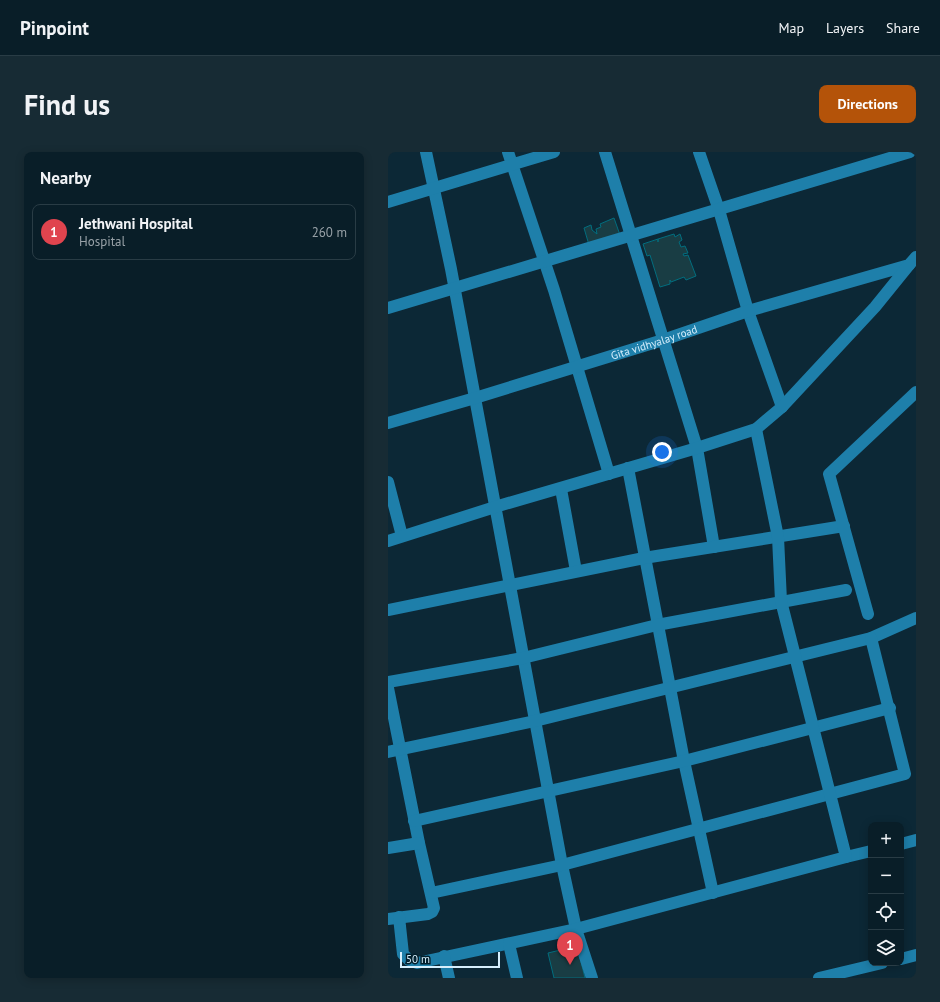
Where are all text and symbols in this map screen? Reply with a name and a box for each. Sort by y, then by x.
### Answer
text: Pinpoint [20,16,89,40]
text: Map [778,19,804,37]
text: Layers [826,19,864,37]
text: Share [886,19,920,37]
button: Directions [819,85,916,123]
text: Find us [24,86,110,123]
text: Nearby [40,167,91,189]
text: Jethwani Hospital [79,214,193,233]
text: 1 [50,224,58,241]
text: 260 m [312,224,347,241]
text: Hospital [79,233,125,250]
street label: Gita vidhyalay road [609,322,699,363]
your location [652,442,672,462]
map controls [868,822,904,966]
button: + [868,822,904,858]
button: − [868,858,904,894]
button: locate [868,894,904,930]
button: layers [868,930,904,966]
pin: 1 [557,932,583,965]
scale bar [400,950,500,969]
text: 50 m [406,952,430,966]

